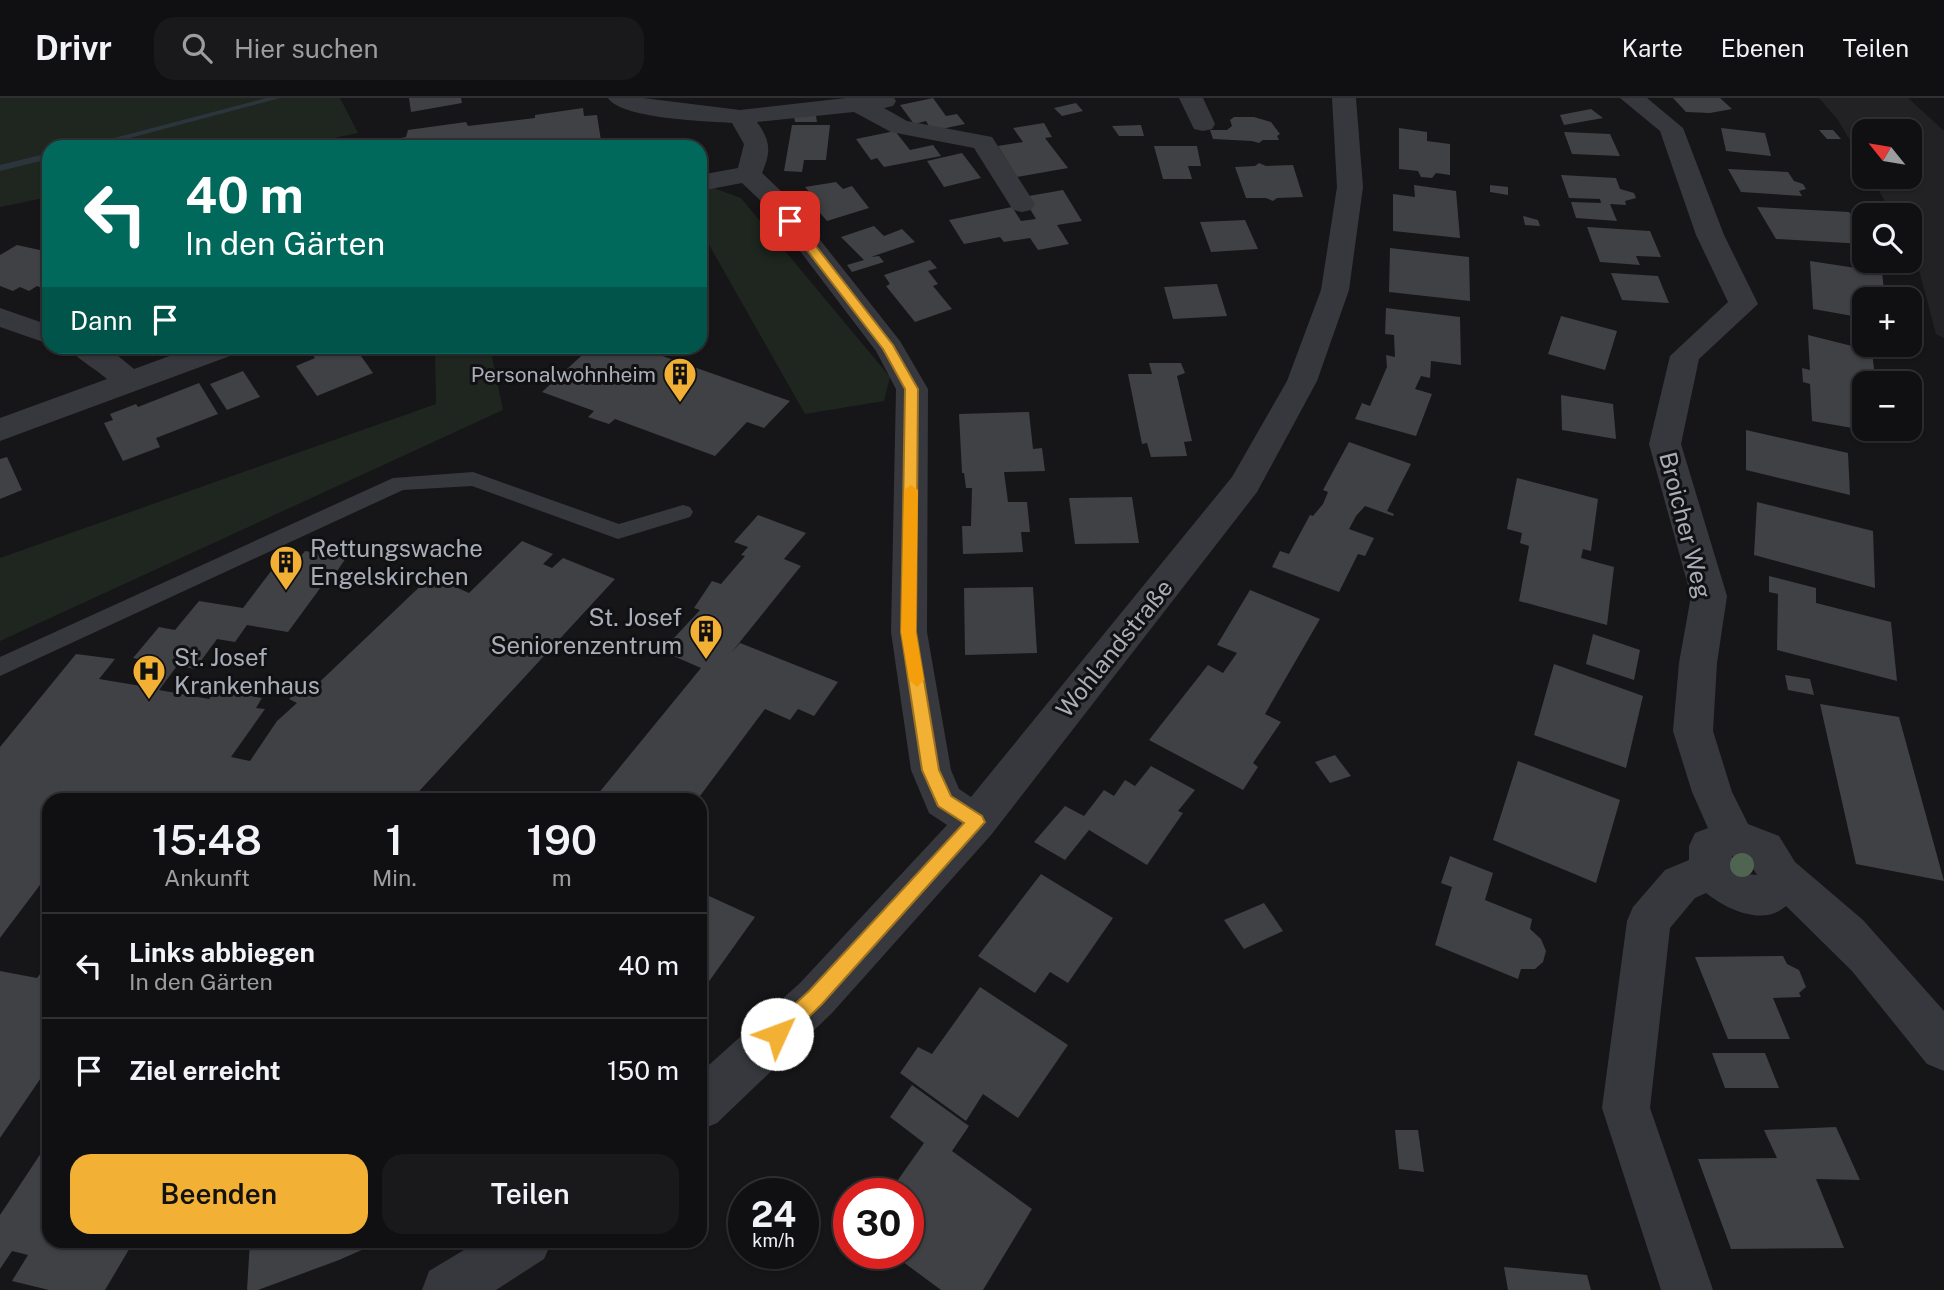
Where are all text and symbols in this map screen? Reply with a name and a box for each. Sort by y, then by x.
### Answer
search box [154,17,644,80]
text: Drivr [35,29,112,67]
icon: search [178,29,216,67]
text: Hier suchen [234,33,378,64]
text: Karte [1622,34,1683,62]
text: Ebenen [1721,34,1805,62]
text: Teilen [1843,34,1909,62]
north arrow [1852,119,1922,189]
map controls [1852,119,1922,441]
text: 40 m [185,166,304,224]
icon: left [70,168,161,259]
pin [760,191,820,251]
icon: arrive [771,202,809,240]
button: search [1852,203,1922,273]
text: In den Gärten [185,225,385,262]
button: + [1852,287,1922,357]
icon: arrive [146,301,184,339]
text: Dann [70,305,132,336]
building icon: Personalwohnheim [661,355,699,404]
place label: Personalwohnheim [471,362,656,387]
button: − [1852,371,1922,441]
street label: Broicher Weg [1654,449,1718,601]
place label: Rettungswache Engelskirchen [310,534,483,590]
building icon: Rettungswache Engelskirchen [267,543,305,592]
street label: Wohlandstraße [1050,574,1178,722]
place label: St. Josef Seniorenzentrum [490,603,682,659]
building icon: St. Josef Seniorenzentrum [687,612,725,661]
place label: St. Josef Krankenhaus [174,643,320,699]
hospital icon: St. Josef Krankenhaus [130,652,168,701]
text: 15:48 [152,815,262,864]
text: 1 [385,815,403,864]
text: 190 [526,815,597,864]
text: Ankunft [164,864,250,891]
text: Min. [372,864,417,891]
text: m [552,864,572,891]
text: Links abbiegen [129,937,315,968]
icon: left [70,947,108,985]
text: 40 m [618,950,679,981]
text: In den Gärten [129,968,273,995]
position arrow [740,997,814,1071]
icon: arrive [70,1052,108,1090]
text: Ziel erreicht [129,1055,281,1086]
text: 150 m [607,1055,679,1086]
button: Beenden [70,1154,368,1234]
button: Teilen [382,1154,679,1234]
speed limit sign: 30 [833,1178,924,1269]
text: 24 [751,1194,796,1235]
text: km/h [752,1230,795,1251]

